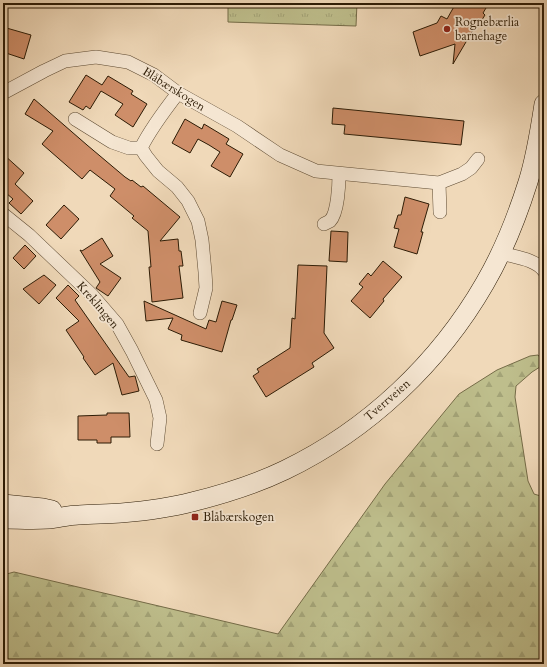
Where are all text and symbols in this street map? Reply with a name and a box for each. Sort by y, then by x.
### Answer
place label: Rognebærlia barnehage [455,14,520,44]
marker: Rognebærlia barnehage [442,24,452,34]
street label: Blåbærskogen [140,63,209,115]
street label: Kreklingen [73,278,123,332]
street label: Tverrveien [361,375,414,424]
place label: Blåbærskogen [203,509,274,525]
marker: Blåbærskogen [190,512,200,522]

